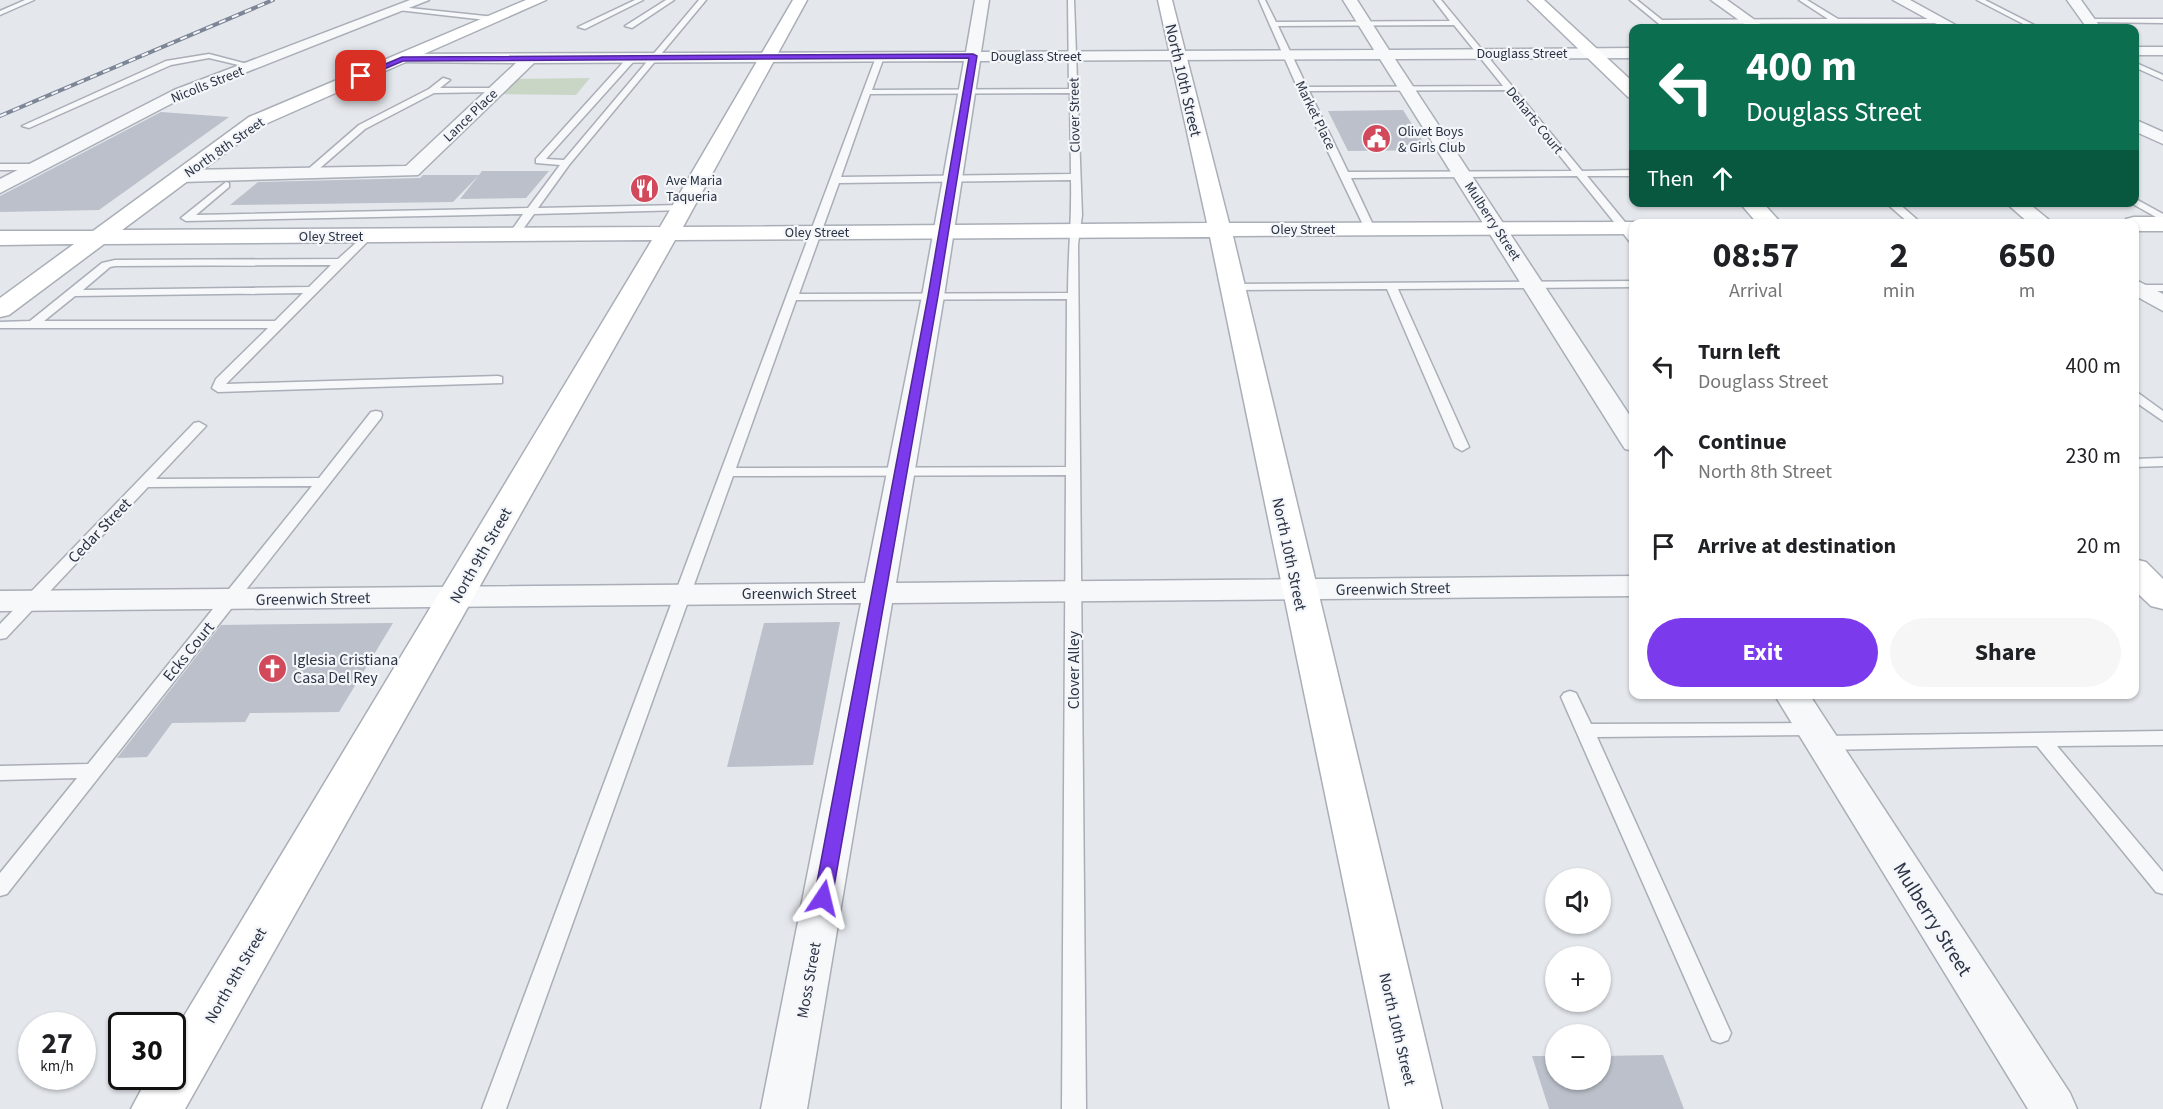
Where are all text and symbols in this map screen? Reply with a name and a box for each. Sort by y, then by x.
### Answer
street label: North 10th Street [1159,22,1207,139]
text: 400 m [1746,37,1857,97]
street label: Douglass Street [1476,44,1568,64]
street label: Douglass Street [990,47,1082,67]
icon: left [1647,48,1725,126]
pin [335,50,386,101]
icon: arrive [344,59,377,92]
street label: Nicolls Street [168,61,247,109]
street label: Clover Street [1064,77,1086,153]
street label: Market Place [1290,77,1340,153]
street label: Deharts Court [1501,83,1568,159]
street label: Lance Place [439,85,502,147]
text: Douglass Street [1746,93,1922,132]
street label: North 8th Street [180,113,269,183]
place label: Olivet Boys & Girls Club [1398,122,1466,158]
public building icon: Olivet Boys & Girls Club [1361,123,1393,155]
icon: ahead [1706,162,1739,195]
text: Then [1647,163,1694,195]
place label: Ave Maria Taqueria [666,171,722,207]
restaurant icon: Ave Maria Taqueria [629,172,661,204]
street label: Mulberry Street [1459,178,1525,265]
street label: Oley Street [1271,220,1335,240]
street label: Oley Street [785,223,849,243]
street label: Oley Street [299,227,363,247]
text: 08:57 [1712,230,1799,281]
text: 2 [1889,230,1908,281]
text: 650 [1999,230,2056,281]
text: Arrival [1729,277,1783,305]
text: min [1883,277,1915,305]
text: m [2019,277,2035,305]
text: Turn left [1698,336,1780,368]
icon: left [1647,350,1680,383]
text: 400 m [2066,350,2121,382]
text: Douglass Street [1698,368,1828,396]
text: Continue [1698,426,1787,458]
icon: ahead [1647,440,1680,473]
text: 230 m [2066,440,2121,472]
text: North 8th Street [1698,458,1832,486]
street label: Cedar Street [63,493,137,568]
street label: North 10th Street [1266,496,1312,613]
street label: North 9th Street [445,503,517,607]
icon: arrive [1647,530,1680,563]
text: Arrive at destination [1698,530,1896,562]
text: 20 m [2076,530,2121,562]
street label: Greenwich Street [1336,577,1451,601]
street label: Greenwich Street [742,583,857,605]
street label: Greenwich Street [256,587,371,611]
street label: Ecks Court [158,617,220,686]
button: Exit [1647,618,1878,687]
button: Share [1890,618,2121,687]
street label: Clover Alley [1063,630,1085,709]
place label: Iglesia Cristiana Casa Del Rey [293,649,398,689]
church icon: Iglesia Cristiana Casa Del Rey [256,652,288,684]
street label: Mulberry Street [1886,857,1978,982]
position arrow [791,866,855,930]
map controls [1545,868,1611,1090]
button: sound [1545,868,1611,934]
street label: North 9th Street [200,923,272,1027]
street label: Moss Street [791,940,827,1020]
button: + [1545,946,1611,1012]
street label: North 10th Street [1373,971,1421,1088]
speed limit sign: 30 [108,1012,186,1090]
text: 27 [41,1022,73,1065]
button: − [1545,1024,1611,1090]
text: km/h [40,1056,74,1077]

